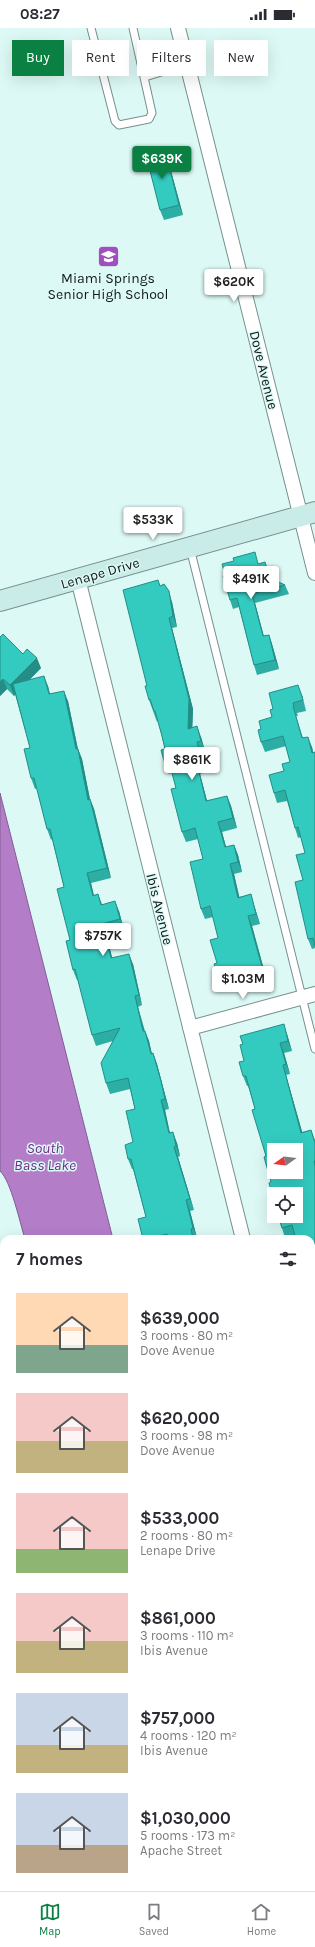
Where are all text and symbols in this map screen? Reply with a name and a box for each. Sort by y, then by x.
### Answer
text: 08:27 [20,5,60,23]
chip: Buy [12,40,64,76]
chip: Rent [72,40,129,76]
chip: Filters [137,40,206,76]
chip: New [214,40,268,76]
pin: $639K [134,146,190,180]
text: $639K [141,151,183,166]
school or university icon: Miami Springs Senior High School [95,243,121,269]
pin: $620K [206,269,262,303]
place label: Miami Springs Senior High School [48,270,168,303]
text: $620K [213,274,255,289]
street label: Dove Avenue [246,329,282,411]
pin: $533K [125,507,181,541]
text: $533K [132,512,174,527]
street label: Lenape Drive [59,554,142,593]
pin: $491K [223,566,279,600]
text: $491K [232,571,270,586]
pin: $861K [164,747,220,781]
text: $861K [173,752,211,767]
street label: Ibis Avenue [142,872,177,947]
pin: $757K [75,923,131,957]
text: $757K [84,928,122,943]
pin: $1.03M [210,966,276,1000]
text: $1.03M [221,971,265,986]
water label: South Bass Lake [14,1139,76,1174]
north arrow [267,1143,303,1179]
map controls [267,1143,303,1223]
button: locate [267,1187,303,1223]
icon: filters [277,1248,299,1270]
text: 7 homes [16,1249,83,1269]
text: $639,000 [140,1308,220,1328]
icon: home [48,1309,96,1357]
text: 3 rooms · 80 m² [140,1328,233,1343]
text: Dove Avenue [140,1343,215,1358]
text: $620,000 [140,1408,220,1428]
icon: home [48,1409,96,1457]
text: 3 rooms · 98 m² [140,1428,233,1443]
text: Dove Avenue [140,1443,215,1458]
text: $533,000 [140,1508,219,1528]
icon: home [48,1509,96,1557]
text: 2 rooms · 80 m² [140,1528,233,1543]
text: Lenape Drive [140,1543,215,1558]
text: $861,000 [140,1608,216,1628]
icon: home [48,1609,96,1657]
text: 3 rooms · 110 m² [140,1628,234,1643]
text: Ibis Avenue [140,1643,208,1658]
text: $757,000 [140,1708,215,1728]
icon: home [48,1709,96,1757]
text: 4 rooms · 120 m² [140,1728,237,1743]
text: Ibis Avenue [140,1743,208,1758]
text: $1,030,000 [140,1808,231,1828]
icon: home [48,1809,96,1857]
text: 5 rooms · 173 m² [140,1828,235,1843]
text: Apache Street [140,1843,222,1858]
tab: Map [39,1901,61,1938]
tab: Saved [139,1901,169,1938]
tab: Home [247,1901,276,1938]

